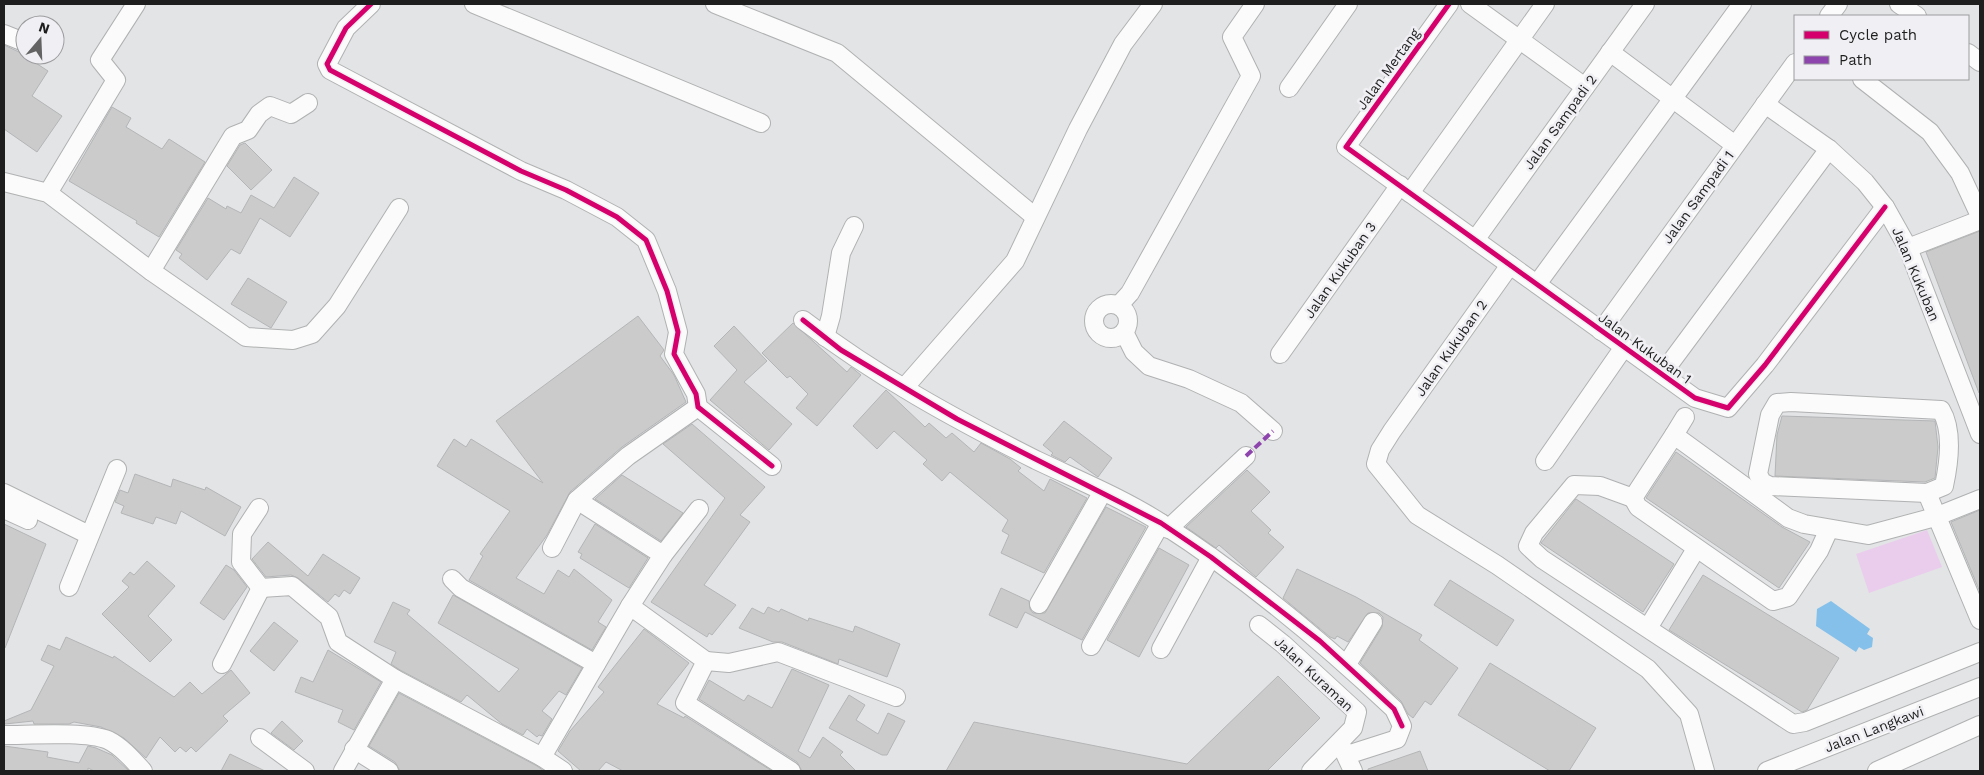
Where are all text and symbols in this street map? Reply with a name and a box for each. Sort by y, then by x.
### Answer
north arrow [15,15,65,65]
legend [1794,15,1969,80]
text: N [37,18,52,37]
street label: Jalan Mertang [1353,25,1423,113]
text: Cycle path [1839,26,1917,44]
text: Path [1839,51,1872,69]
street label: Jalan Sampadi 2 [1520,71,1600,173]
street label: Jalan Sampadi 1 [1659,148,1737,246]
street label: Jalan Kukuban 3 [1301,219,1379,321]
street label: Jalan Kukuban [1889,225,1943,323]
street label: Jalan Kukuban 2 [1412,297,1490,399]
street label: Jalan Kukuban 1 [1596,309,1694,387]
street label: Jalan Kuraman [1271,633,1357,715]
street label: Jalan Langkawi [1822,703,1926,755]

